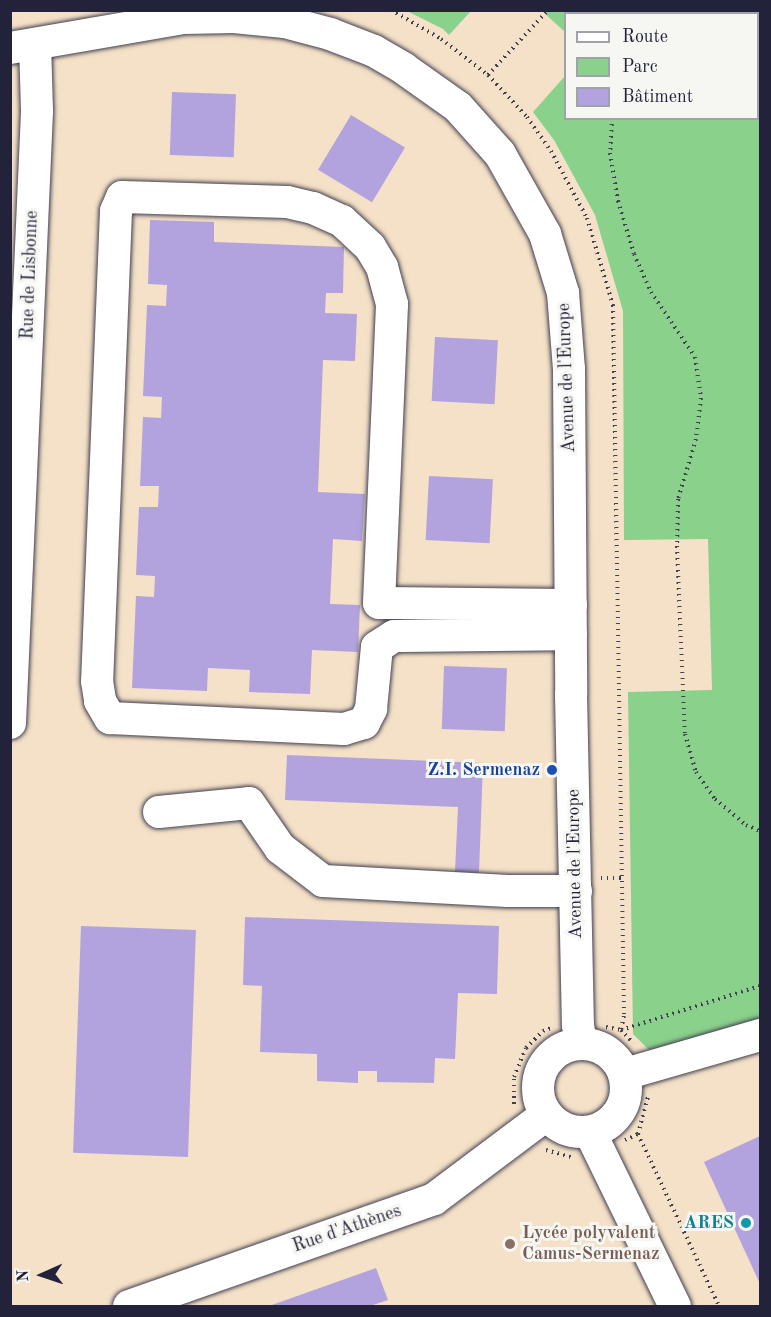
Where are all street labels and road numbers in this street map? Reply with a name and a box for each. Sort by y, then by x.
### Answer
street label: Rue de Lisbonne [17,210,43,340]
street label: Avenue de l'Europe [554,303,580,453]
street label: Avenue de l'Europe [563,789,587,939]
street label: Rue d'Athènes [290,1200,404,1258]

